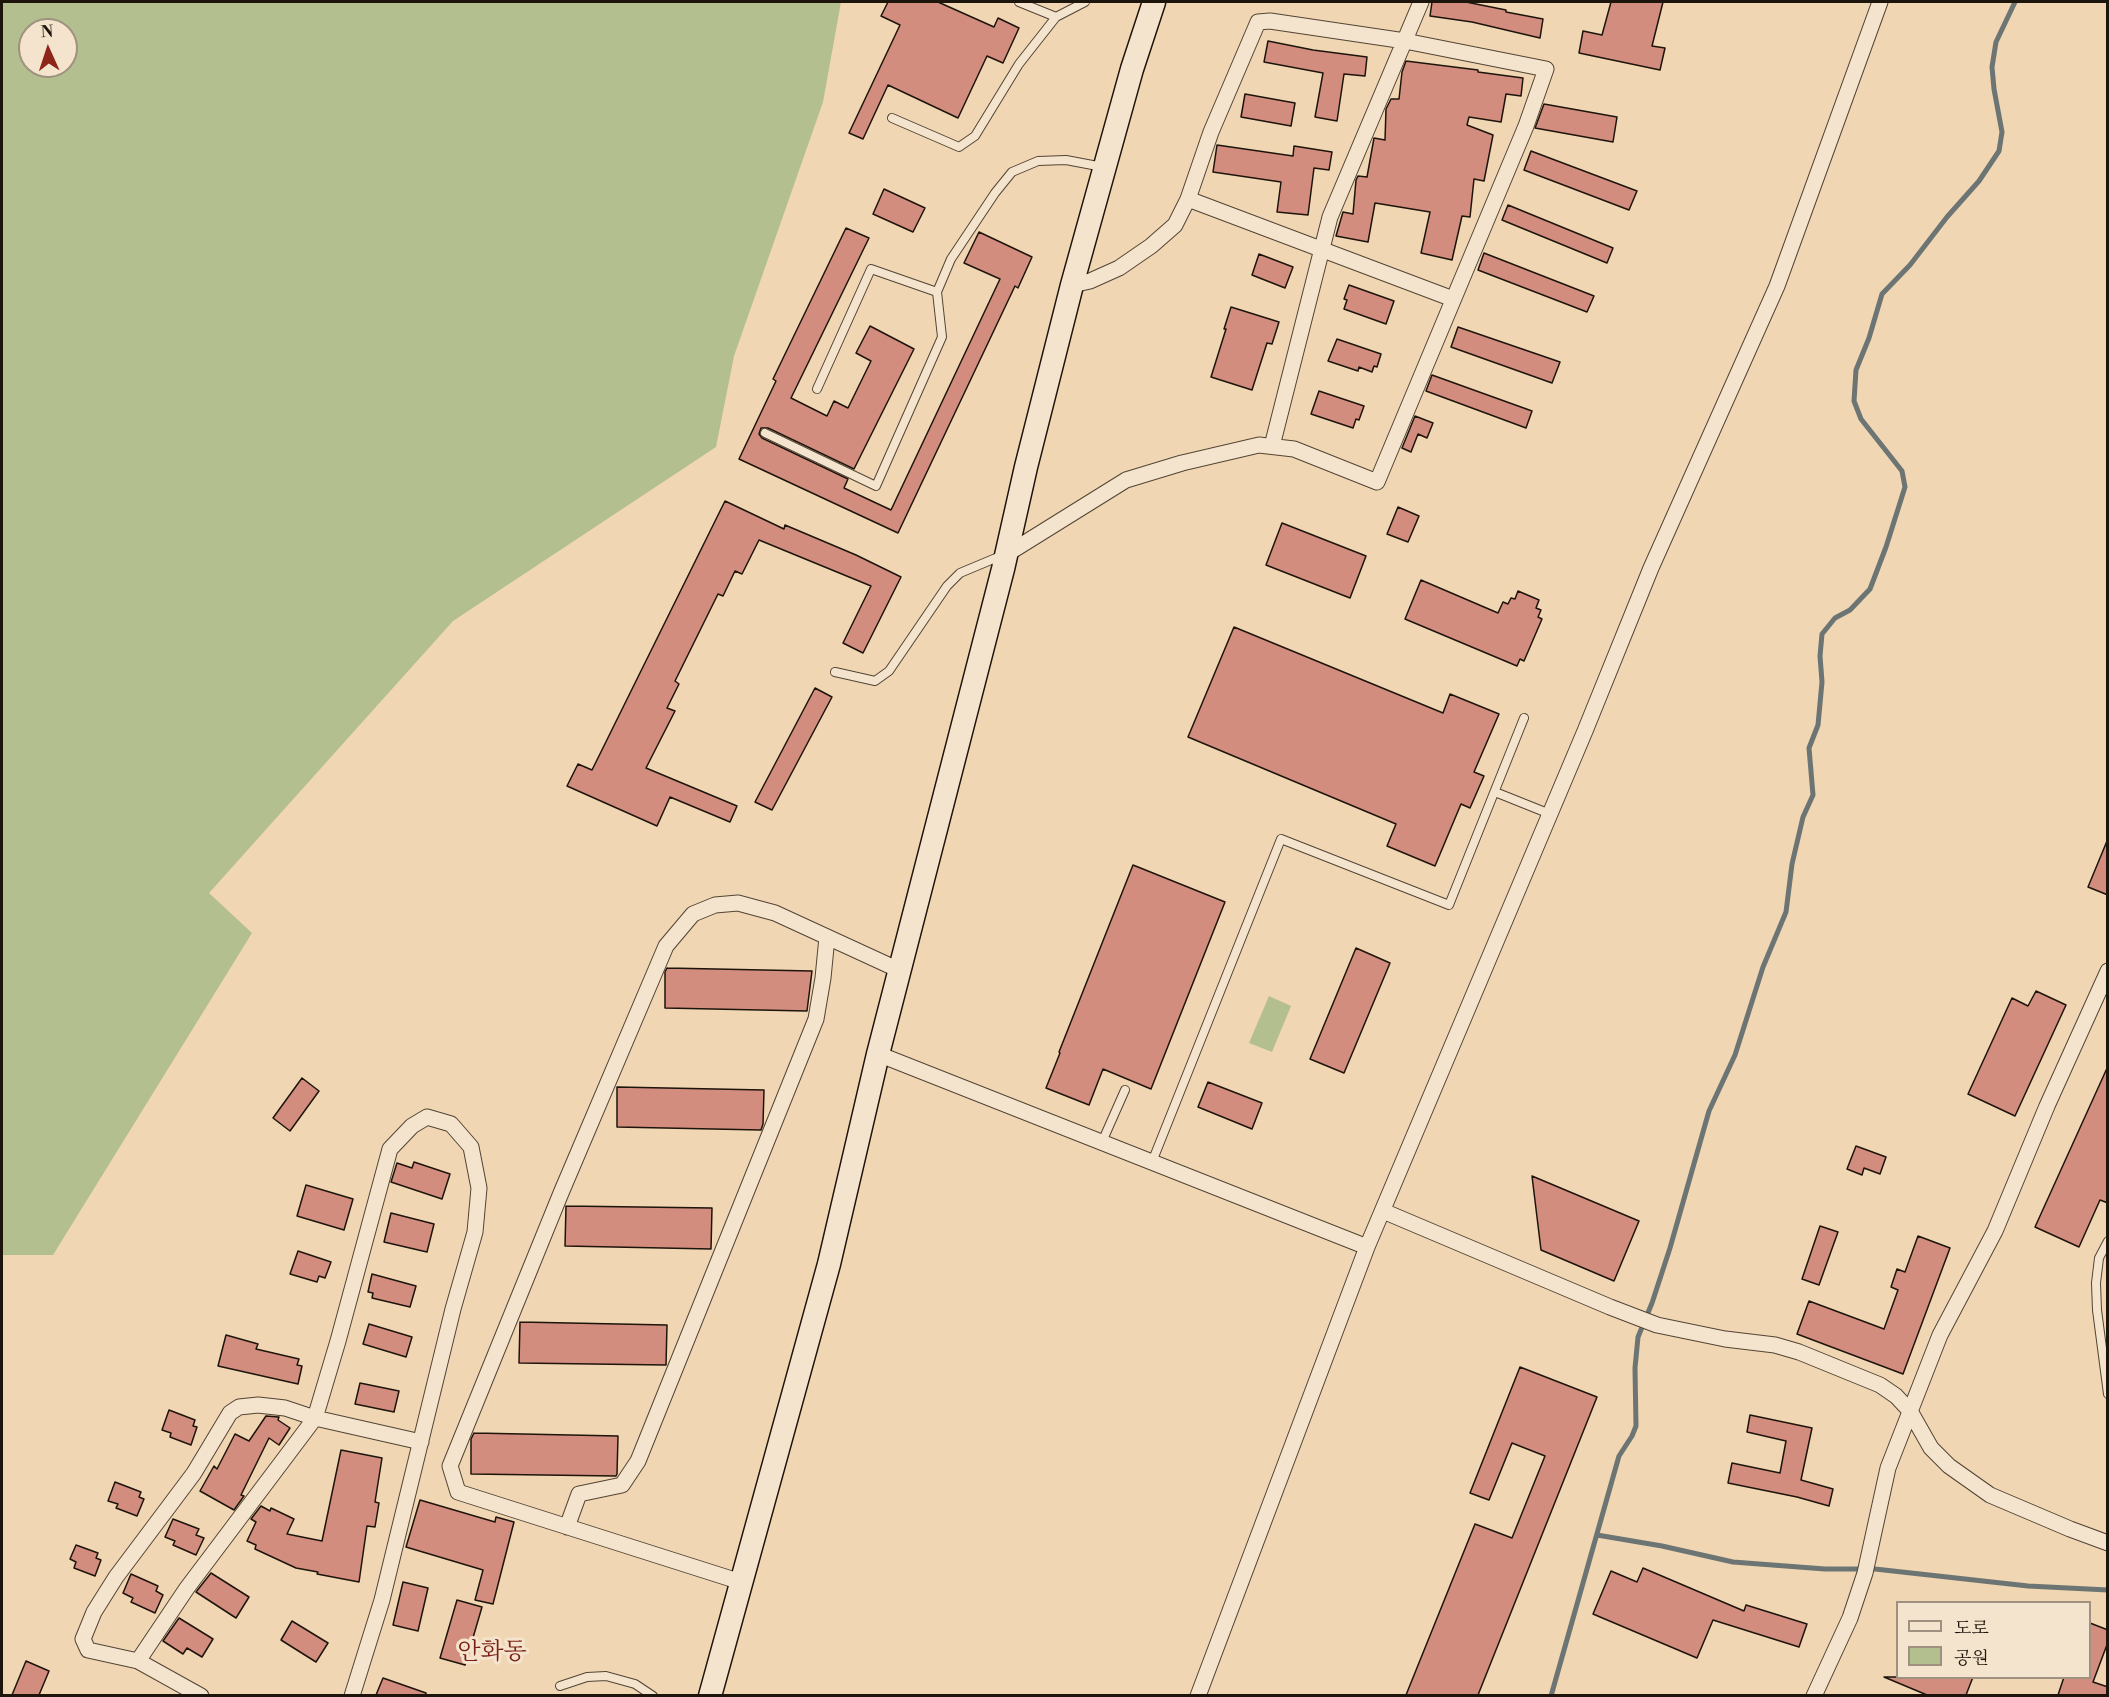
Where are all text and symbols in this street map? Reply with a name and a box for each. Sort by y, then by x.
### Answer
north arrow [18,18,78,78]
text: N [40,22,54,42]
legend [1896,1601,2091,1679]
text: 도로 [1954,1617,1989,1640]
district label: 안화동 [457,1639,527,1667]
text: 공원 [1954,1647,1989,1670]

